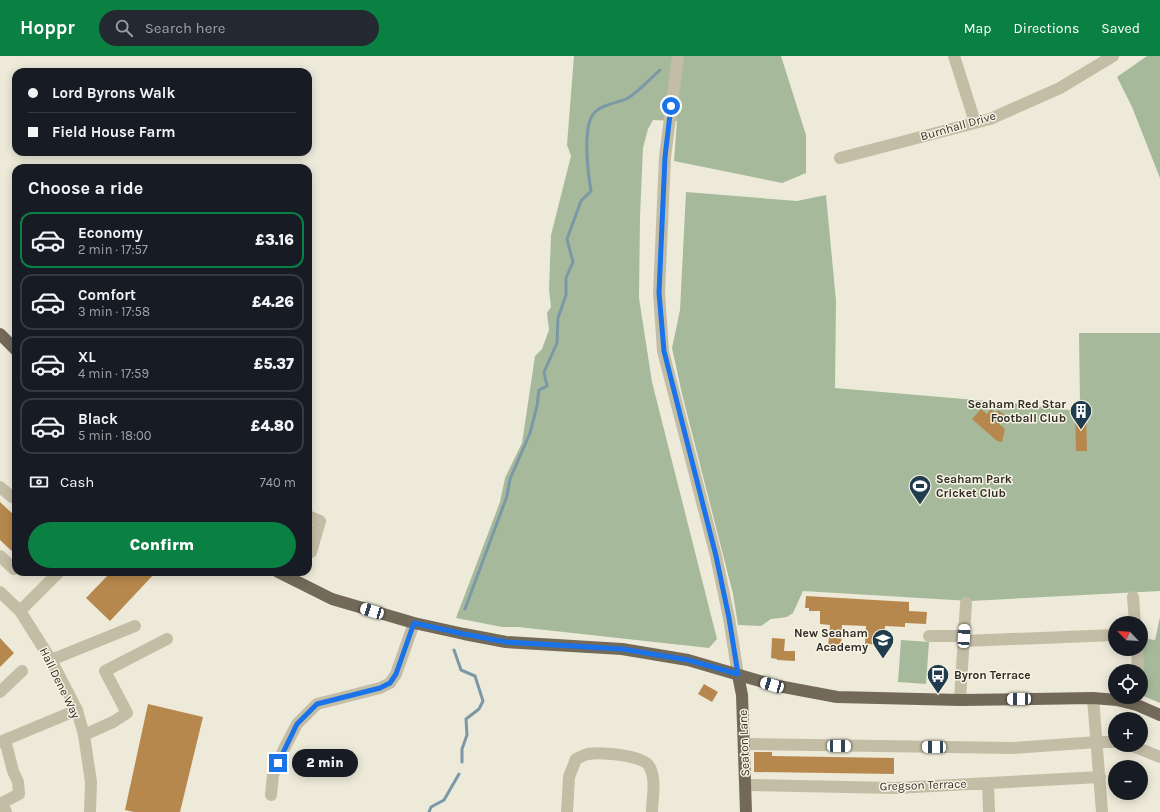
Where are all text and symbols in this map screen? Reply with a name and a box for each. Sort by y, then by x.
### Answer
search box [99,10,379,46]
text: Hoppr [20,17,75,39]
icon: search [113,17,135,39]
text: Search here [145,19,225,37]
text: Map [964,20,992,37]
text: Directions [1014,20,1079,37]
text: Saved [1101,20,1140,37]
text: Lord Byrons Walk [52,84,175,102]
route start [662,97,680,115]
street label: Burnhall Drive [919,109,997,143]
text: Field House Farm [52,123,176,141]
text: Choose a ride [28,177,143,199]
icon: car [30,222,66,258]
text: Economy [78,224,143,242]
text: £3.16 [255,231,294,249]
text: 2 min · 17:57 [78,242,148,257]
icon: car [30,284,66,320]
text: Comfort [78,286,136,304]
text: £4.26 [252,293,294,311]
text: 3 min · 17:58 [78,304,150,319]
icon: car [30,346,66,382]
text: XL [78,348,96,366]
text: £5.37 [254,355,294,373]
text: 4 min · 17:59 [78,366,149,381]
place label: Seaham Red Star Football Club [967,397,1066,425]
building icon: Seaham Red Star Football Club [1068,398,1094,431]
icon: car [30,408,66,444]
text: Black [78,410,118,428]
text: £4.80 [251,417,294,435]
text: 5 min · 18:00 [78,428,152,443]
icon: cash [28,471,50,493]
place label: Seaham Park Cricket Club [936,472,1012,500]
text: Cash [60,473,94,491]
sports icon: Seaham Park Cricket Club [907,473,933,506]
text: 740 m [260,475,296,490]
button: Confirm [28,522,296,568]
car [359,602,385,620]
north arrow [1108,616,1148,656]
map controls [1108,616,1148,800]
car [957,624,971,648]
place label: New Seaham Academy [794,626,868,654]
school or university icon: New Seaham Academy [870,627,896,660]
street label: Hall Dene Way [37,645,83,721]
bus stop icon: Byron Terrace [925,662,951,695]
button: locate [1108,664,1148,704]
place label: Byron Terrace [954,668,1031,682]
car [759,676,785,694]
car [1007,693,1031,705]
street label: Seaton Lane [736,709,752,777]
button: + [1108,712,1148,752]
car [827,740,851,752]
car [922,741,946,753]
callout: 2 min [292,749,358,777]
route end [269,754,287,772]
text: 2 min [306,755,344,770]
button: − [1108,760,1148,800]
street label: Gregson Terrace [879,776,967,794]

